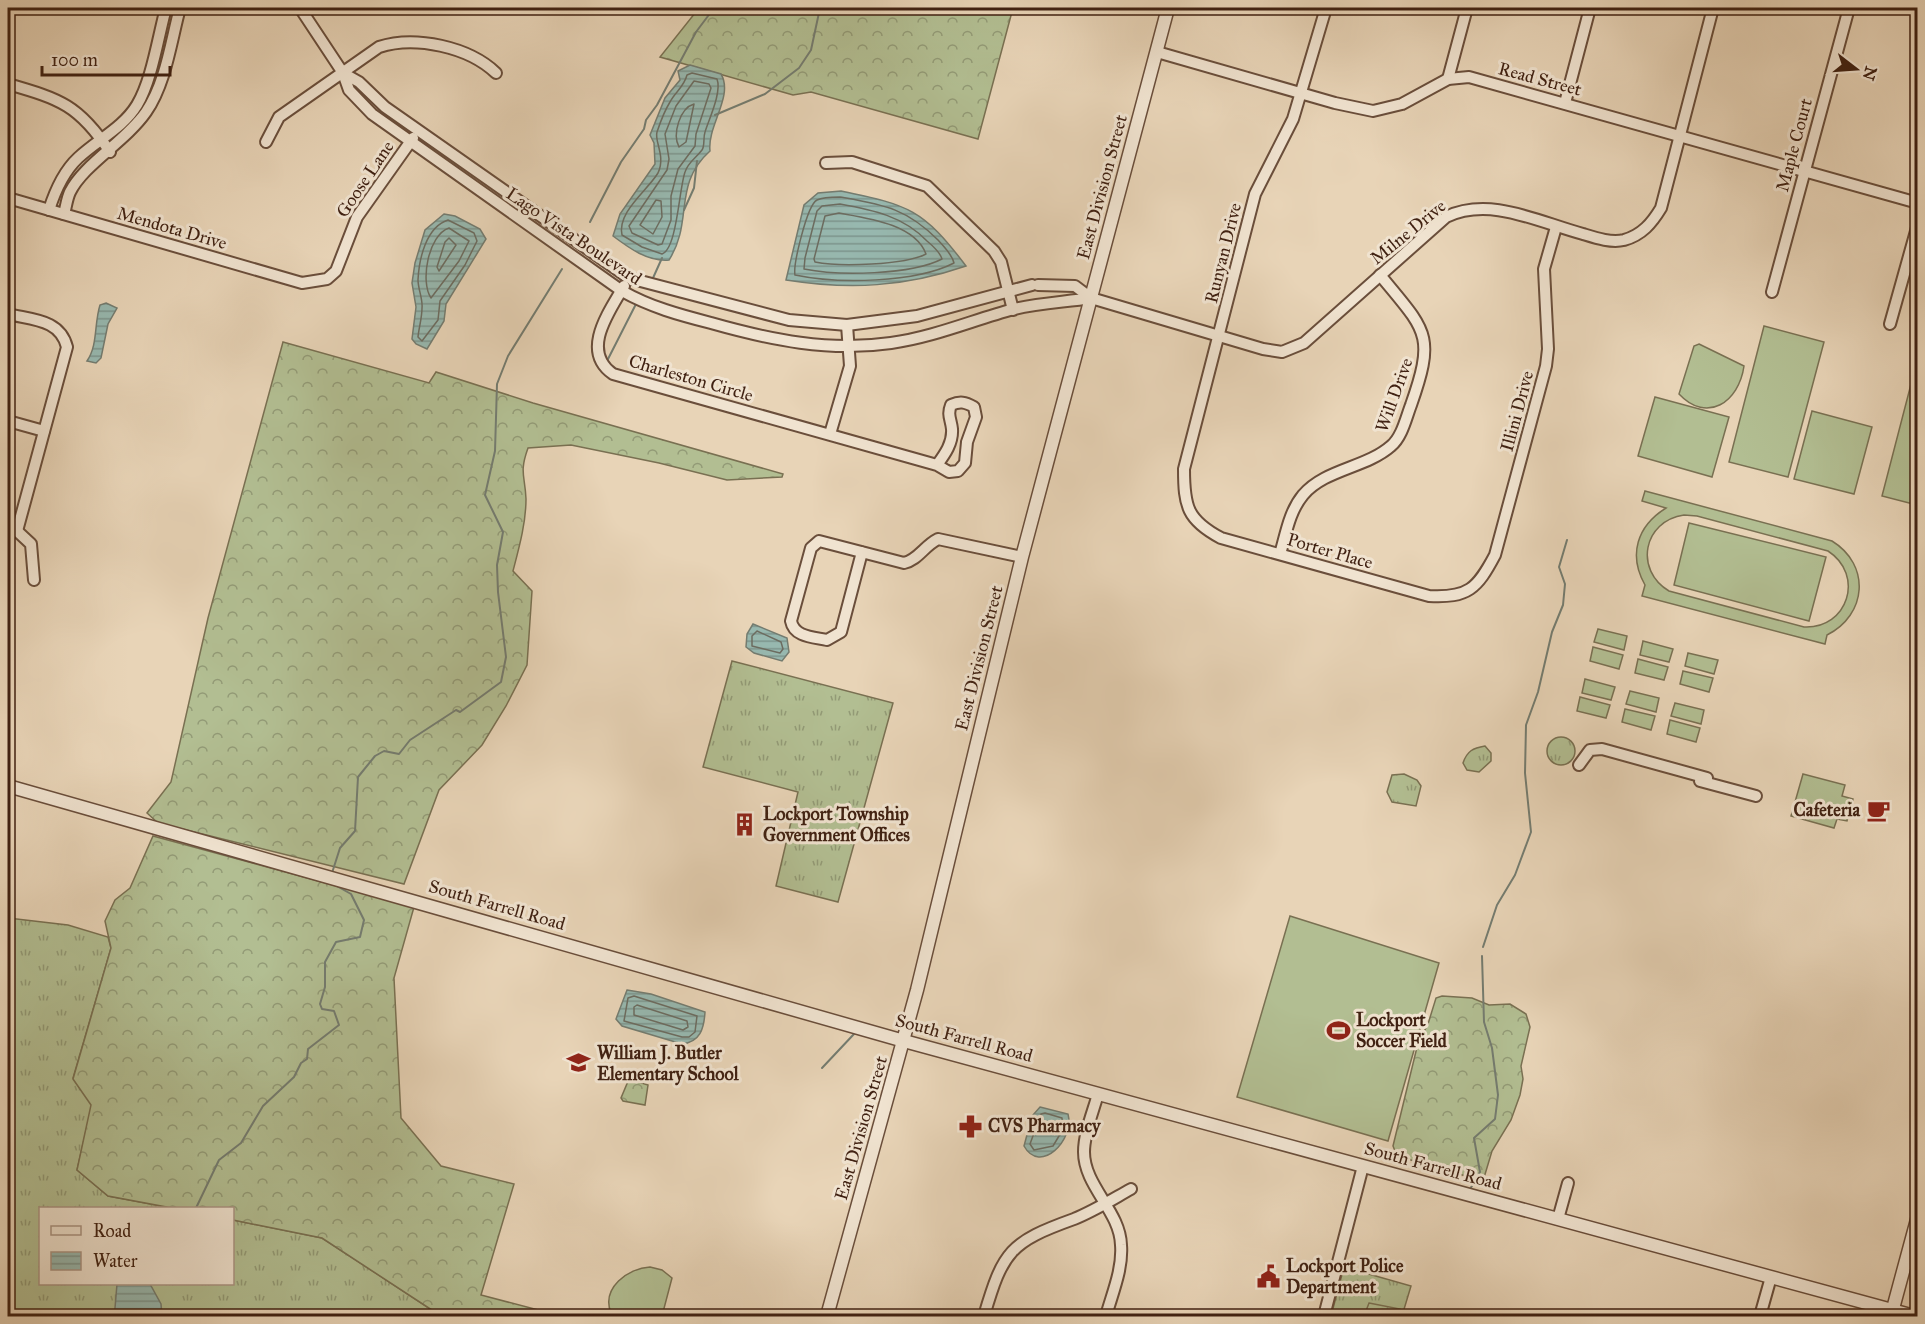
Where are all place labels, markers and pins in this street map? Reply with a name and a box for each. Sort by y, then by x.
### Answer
cafe icon: Cafeteria [1865,797,1891,823]
place label: Cafeteria [1794,799,1860,821]
place label: Lockport Township Government Offices [763,803,910,846]
building icon: Lockport Township Government Offices [732,811,758,837]
place label: Lockport Soccer Field [1356,1009,1448,1052]
sports icon: Lockport Soccer Field [1325,1017,1351,1043]
place label: William J. Butler Elementary School [597,1042,740,1086]
school or university icon: William J. Butler Elementary School [566,1050,592,1076]
pharmacy icon: CVS Pharmacy [957,1113,983,1139]
place label: CVS Pharmacy [988,1115,1102,1138]
place label: Lockport Police Department [1286,1255,1404,1299]
public building icon: Lockport Police Department [1255,1263,1281,1289]

